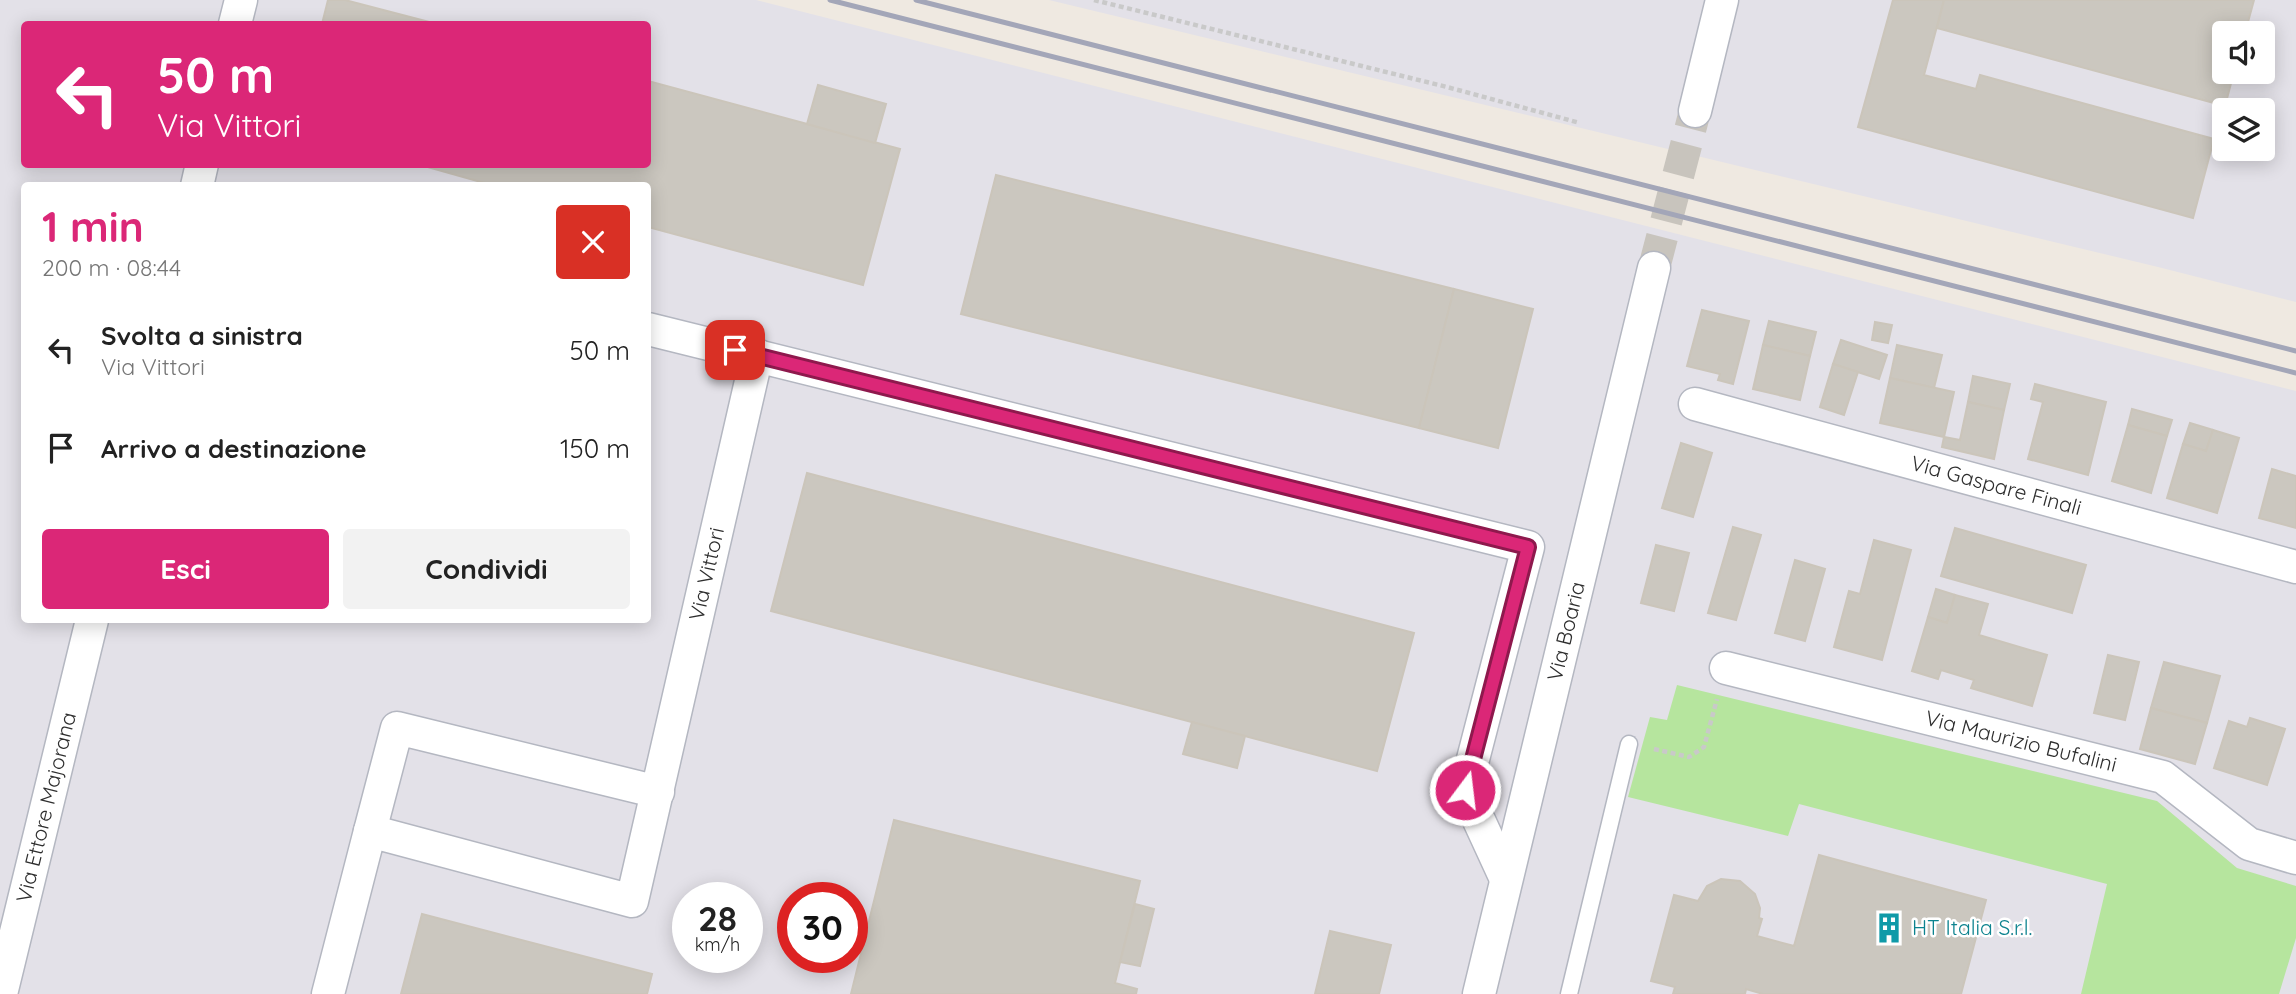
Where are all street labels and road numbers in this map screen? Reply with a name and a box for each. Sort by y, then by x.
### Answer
street label: Via Gaspare Finali [1908,449,2085,520]
street label: Via Vittori [683,525,729,623]
street label: Via Boaria [1541,579,1590,683]
street label: Via Maurizio Bufalini [1923,704,2120,777]
street label: Via Ettore Majorana [10,709,81,905]

